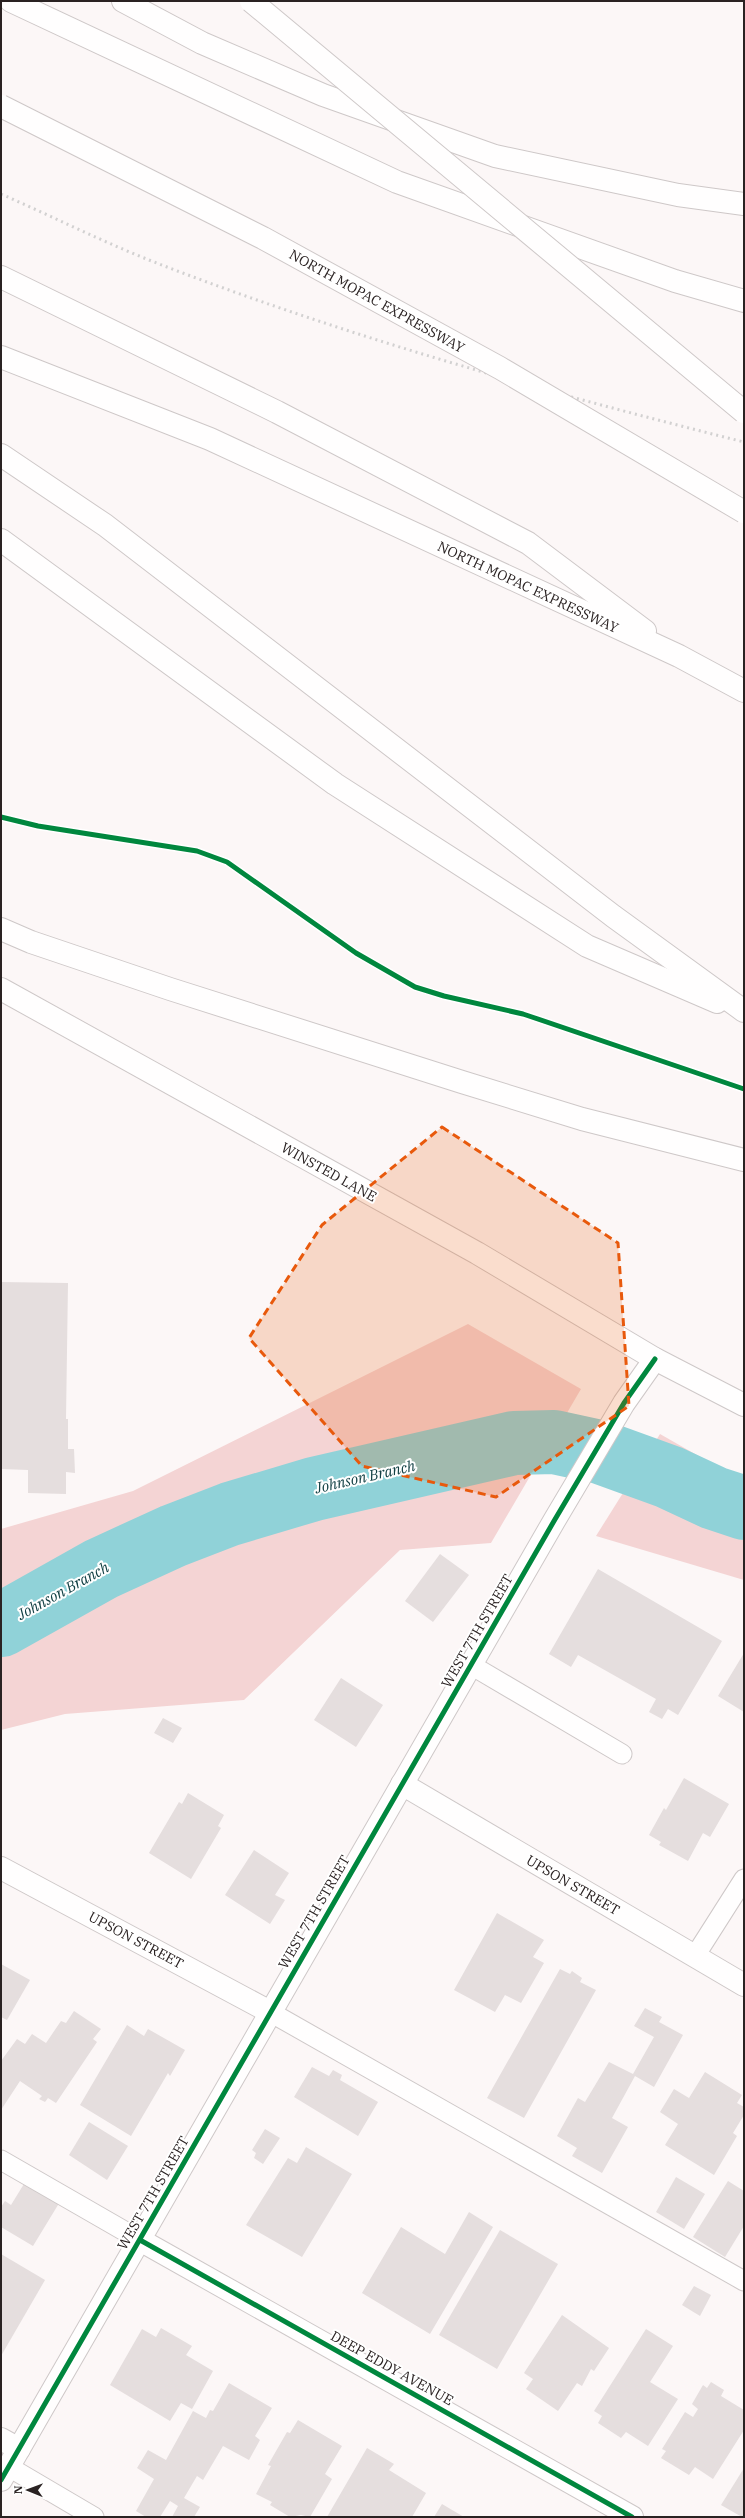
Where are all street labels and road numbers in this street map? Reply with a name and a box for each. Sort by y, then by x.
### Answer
street label: NORTH MOPAC EXPRESSWAY [286,245,468,357]
street label: NORTH MOPAC EXPRESSWAY [435,537,622,637]
street label: WINSTED LANE [278,1138,380,1206]
street label: WEST 7TH STREET [437,1571,517,1691]
street label: UPSON STREET [523,1851,623,1919]
street label: WEST 7TH STREET [274,1852,354,1972]
street label: UPSON STREET [85,1907,187,1973]
street label: WEST 7TH STREET [113,2133,193,2253]
street label: DEEP EDDY AVENUE [327,2327,457,2409]

